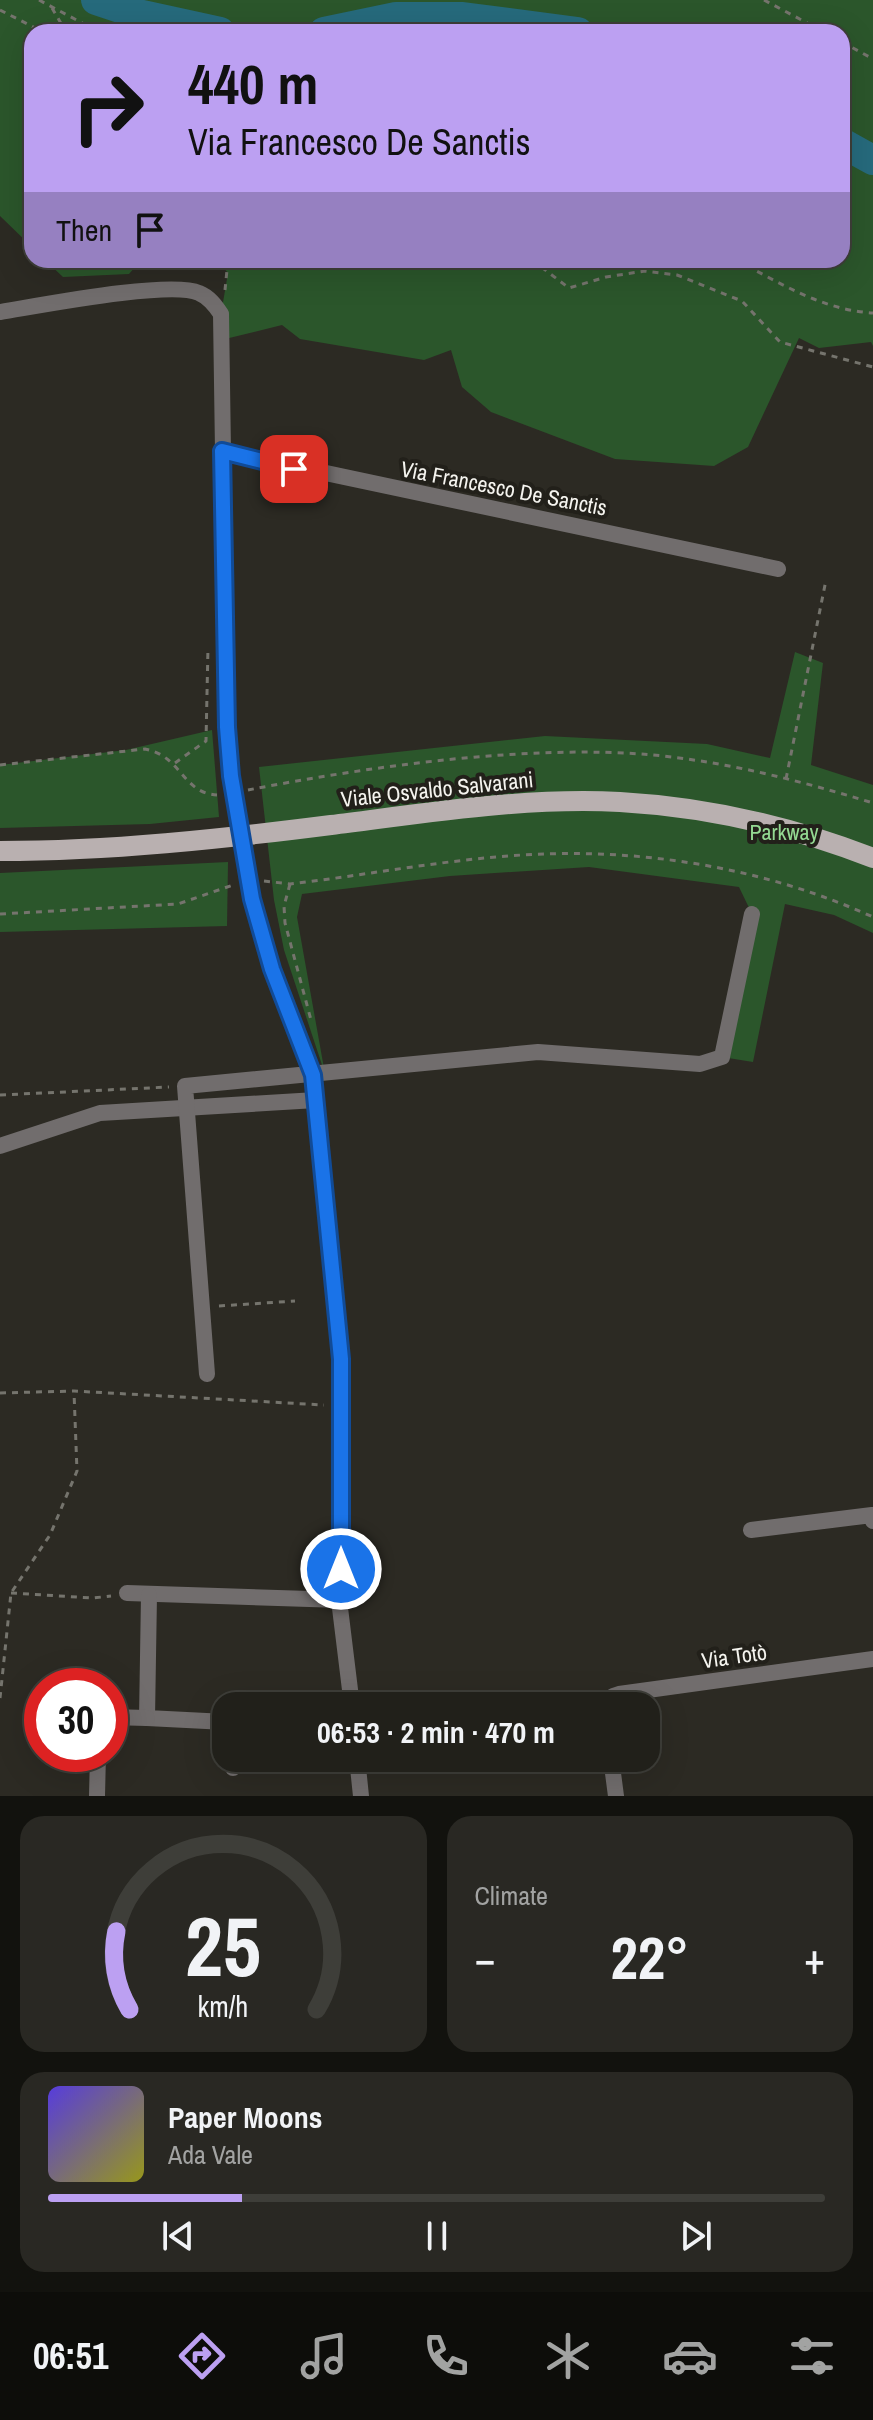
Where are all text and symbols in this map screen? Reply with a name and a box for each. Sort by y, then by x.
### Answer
text: 440 m [188,46,318,121]
icon: right [56,56,160,160]
text: Via Francesco De Sanctis [188,118,530,166]
icon: arrive [128,208,172,252]
text: Then [56,210,112,250]
pin [260,435,328,503]
icon: arrive [272,447,316,491]
street label: Via Francesco De Sanctis [398,453,610,523]
street label: Viale Osvaldo Salvarani [339,764,535,814]
park label: Parkway [749,817,819,847]
position arrow [299,1527,383,1611]
street label: Via Totò [699,1637,769,1675]
speed limit sign: 30 [24,1668,128,1772]
text: 06:53 · 2 min · 470 m [317,1712,555,1752]
text: Climate [475,1878,548,1913]
text: 25 [185,1890,261,2002]
text: 22° [610,1917,689,1998]
text: − [475,1928,496,1988]
text: + [804,1928,825,1988]
text: km/h [198,1987,249,2026]
text: Paper Moons [168,2097,322,2137]
text: Ada Vale [168,2137,253,2172]
icon: previous [156,2214,200,2258]
icon: pause [415,2214,459,2258]
icon: next [674,2214,718,2258]
icon: directions [174,2328,230,2384]
icon: music [296,2328,352,2384]
icon: phone [418,2328,474,2384]
icon: climate [540,2328,596,2384]
icon: car [662,2328,718,2384]
icon: filters [784,2328,840,2384]
text: 06:51 [33,2332,108,2380]

